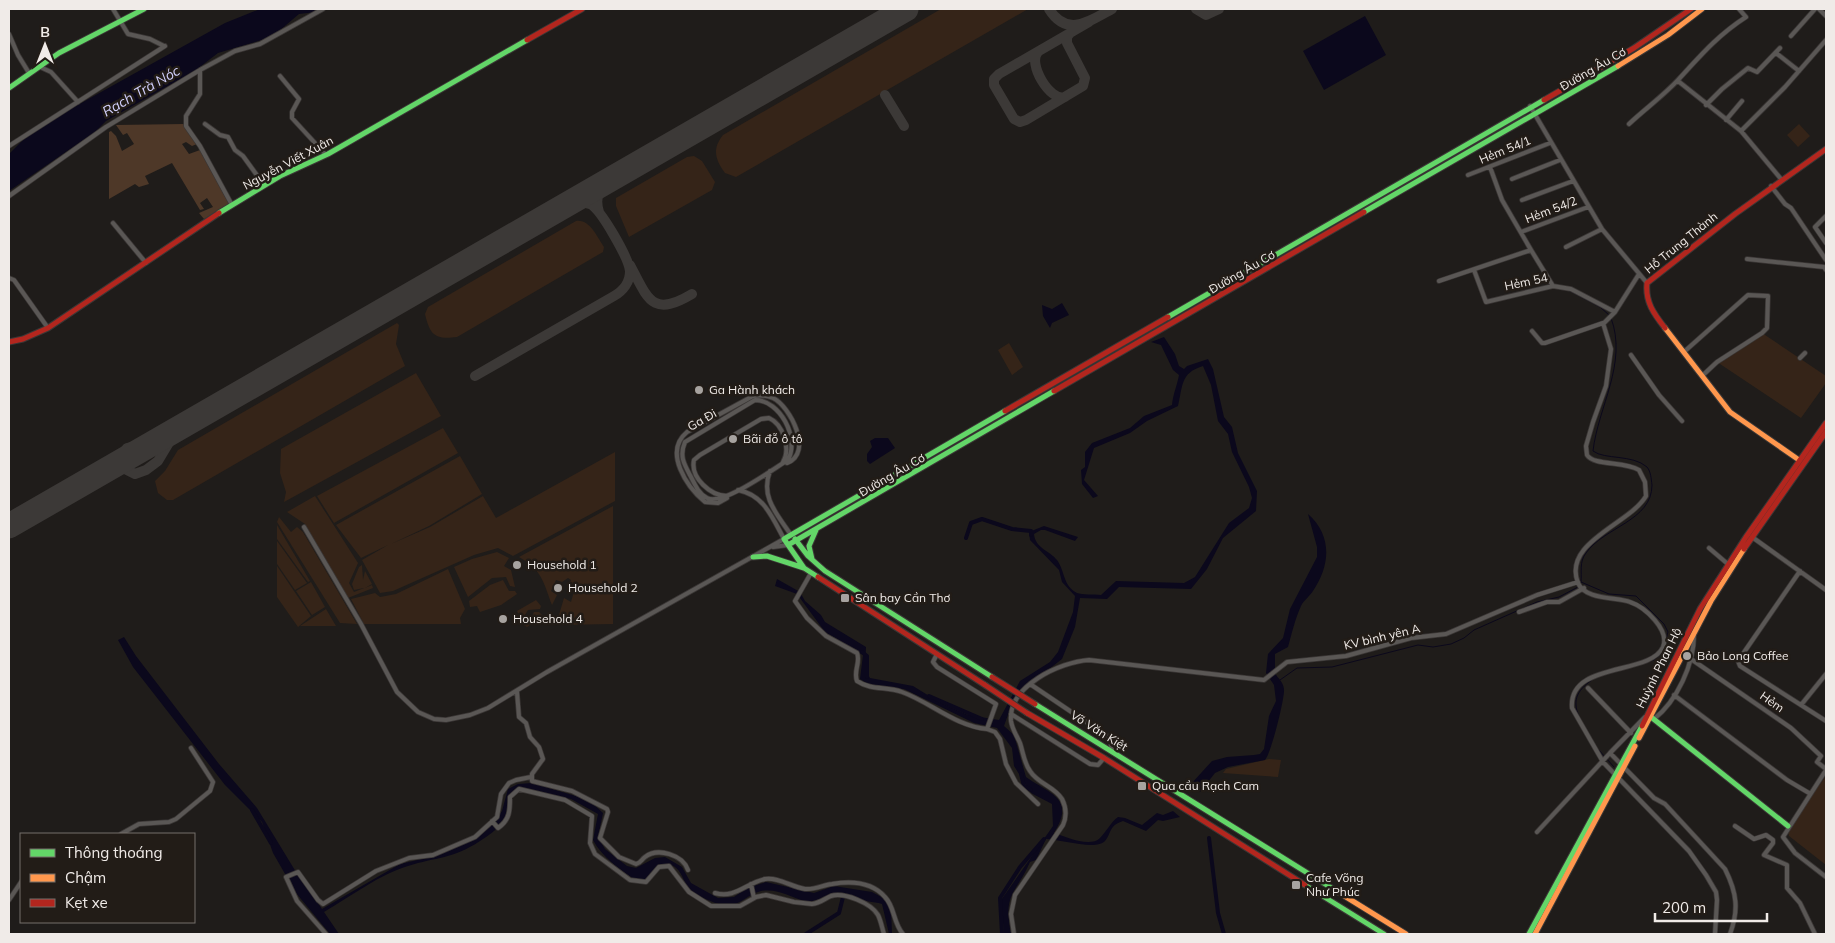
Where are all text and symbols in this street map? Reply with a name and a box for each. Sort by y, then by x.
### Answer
north arrow [20,20,70,70]
text: B [40,23,50,41]
street label: Đường Âu Cơ [1557,44,1629,93]
water label: Rạch Trà Nóc [99,61,183,120]
street label: Nguyễn Viết Xuân [240,132,336,193]
street label: Hẻm 54/1 [1477,132,1533,167]
street label: Hẻm 54/2 [1523,193,1579,226]
street label: Hồ Trung Thành [1641,209,1720,277]
street label: Đường Âu Cơ [1206,247,1278,296]
street label: Hẻm 54 [1503,270,1549,293]
place label: Ga Hành khách [709,382,795,397]
marker: Ga Hành khách [693,384,705,396]
street label: Ga Đi [685,405,719,434]
place label: Bãi đỗ ô tô [743,431,803,446]
marker: Bãi đỗ ô tô [727,433,739,445]
street label: Đường Âu Cơ [856,450,928,499]
place label: Household 1 [527,557,597,572]
marker: Household 1 [511,559,523,571]
place label: Household 2 [568,580,638,595]
marker: Household 2 [552,582,564,594]
place label: Sân bay Cần Thơ [855,590,951,605]
marker: Sân bay Cần Thơ [839,592,851,604]
place label: Household 4 [513,611,583,626]
marker: Household 4 [497,613,509,625]
street label: KV bình yên A [1342,620,1422,653]
street label: Huỳnh Phan Hộ [1633,625,1685,711]
place label: Bảo Long Coffee [1697,648,1788,663]
marker: Bảo Long Coffee [1681,650,1693,662]
street label: Hẻm [1757,688,1787,715]
street label: Võ Văn Kiệt [1068,707,1131,754]
place label: Qua cầu Rạch Cam [1152,778,1259,793]
marker: Qua cầu Rạch Cam [1136,780,1148,792]
legend [20,833,195,923]
text: Thông thoáng [65,843,163,862]
text: Chậm [65,868,106,887]
place label: Cafe Võng Như Phúc [1306,870,1364,899]
marker: Cafe Võng Như Phúc [1290,879,1302,891]
scale bar [1655,890,1768,922]
text: Kẹt xe [65,893,108,912]
text: 200 m [1662,898,1706,917]

